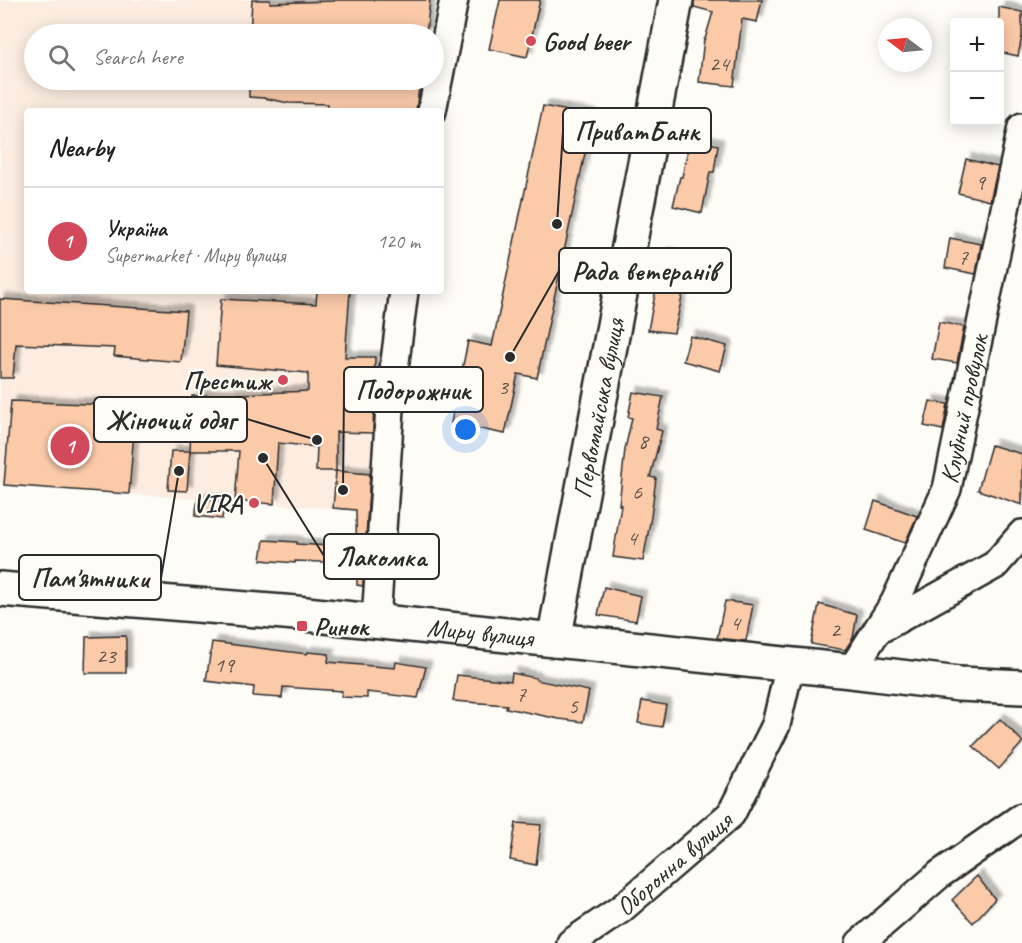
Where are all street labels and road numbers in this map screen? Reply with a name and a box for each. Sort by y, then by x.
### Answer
street label: Первомайська вулиця [565,314,632,501]
street label: Клубний провулок [933,329,996,486]
street label: Миру вулиця [425,611,536,655]
street label: Оборонна вулиця [609,803,741,923]

